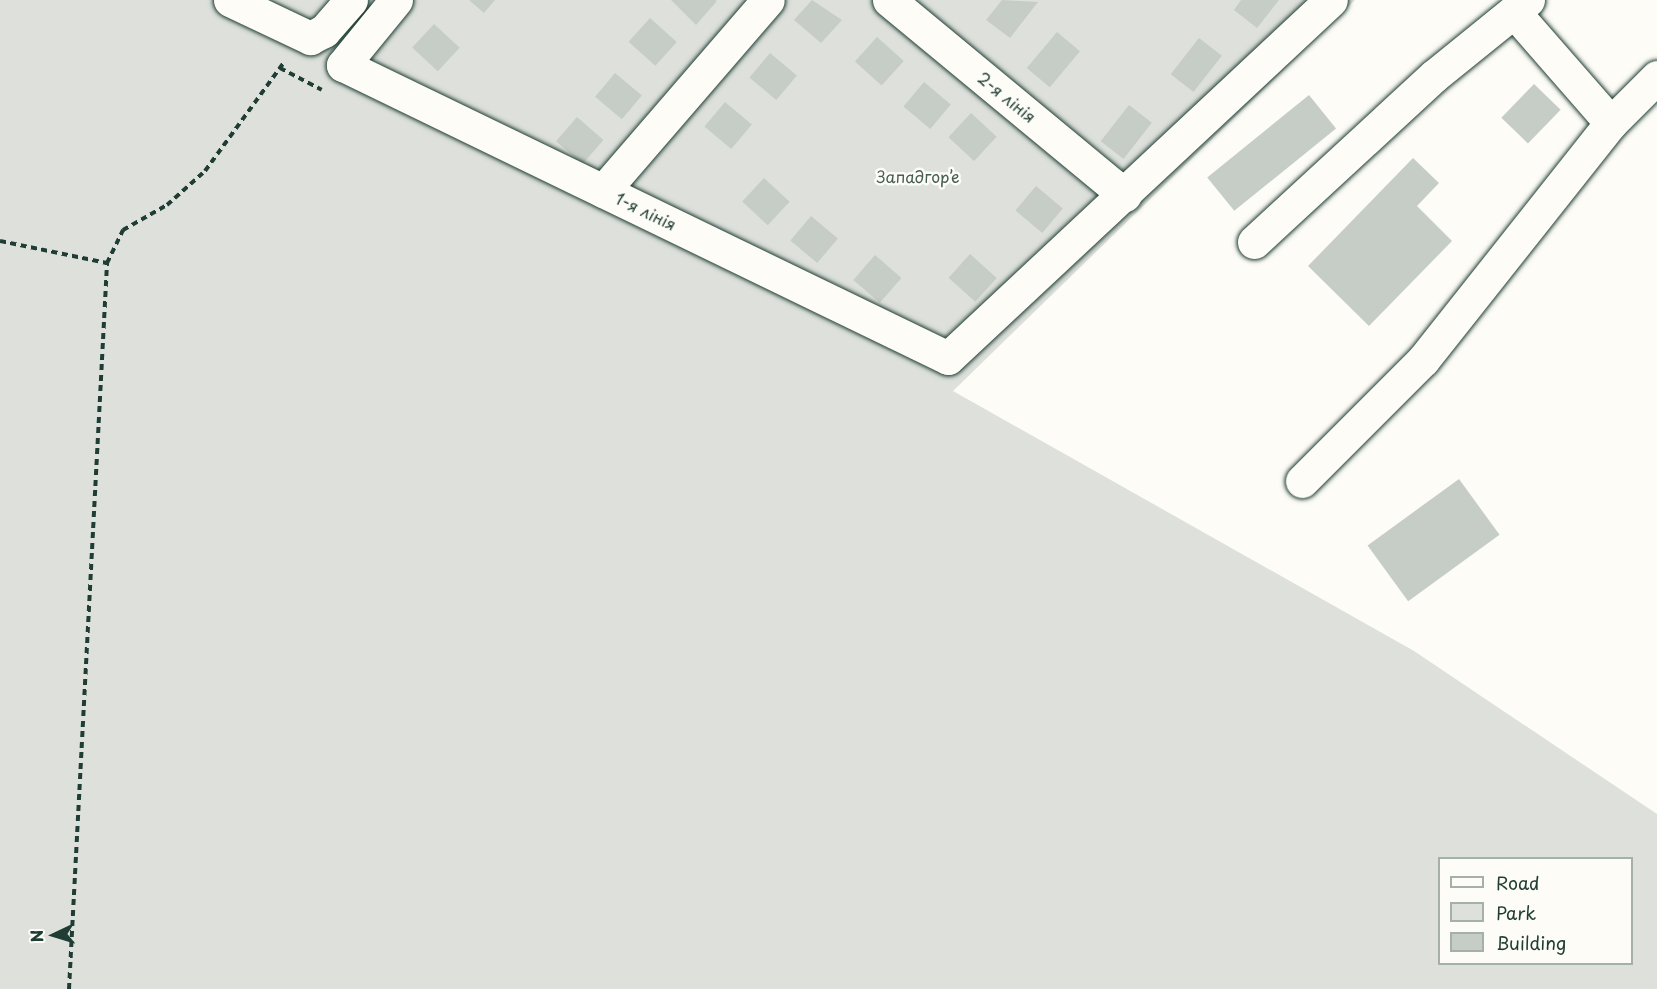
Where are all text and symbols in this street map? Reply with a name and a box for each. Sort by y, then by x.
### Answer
street label: 2-я лінія [974,68,1040,126]
park label: Западгорʼе [876,166,960,186]
street label: 1-я лінія [613,188,679,234]
legend [1438,857,1633,965]
text: Road [1496,869,1540,896]
text: Park [1496,899,1536,926]
north arrow [24,905,84,965]
text: N [24,929,48,943]
text: Building [1496,929,1566,956]

